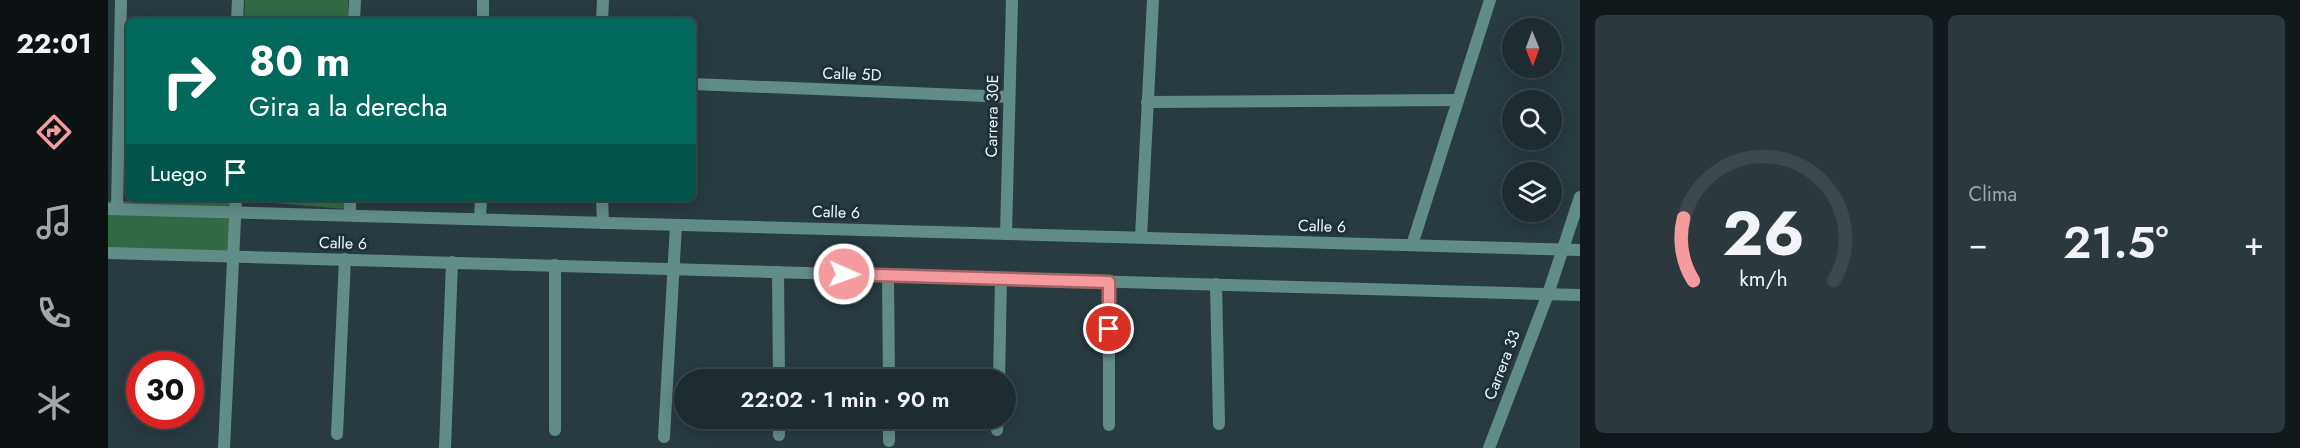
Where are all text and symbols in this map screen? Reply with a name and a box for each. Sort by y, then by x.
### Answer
north arrow [1502,18,1562,78]
map controls [1502,18,1562,222]
text: 22:01 [16,24,92,63]
text: 80 m [249,31,350,92]
icon: right [150,42,228,120]
street label: Calle 5D [822,61,882,87]
street label: Carrera 30E [980,74,1004,158]
text: Gira a la derecha [249,87,448,126]
button: search [1502,90,1562,150]
icon: directions [33,111,75,153]
icon: arrive [219,156,252,189]
text: Luego [150,157,207,189]
button: layers [1502,162,1562,222]
text: Clima [1969,180,2017,209]
text: 26 [1722,188,1805,278]
street label: Calle 6 [811,200,861,224]
icon: music [33,201,75,243]
text: 21.5° [2063,210,2169,275]
street label: Calle 6 [1297,214,1347,238]
text: − [1969,220,1988,267]
text: + [2244,220,2264,267]
street label: Calle 6 [318,231,368,255]
position arrow [812,242,876,306]
text: km/h [1740,263,1788,294]
icon: phone [33,292,75,334]
pin [1083,303,1134,354]
icon: arrive [1092,312,1125,345]
street label: Carrera 33 [1478,327,1526,403]
speed limit sign: 30 [126,351,204,429]
icon: climate [33,382,75,424]
text: 22:02 · 1 min · 90 m [741,383,949,415]

